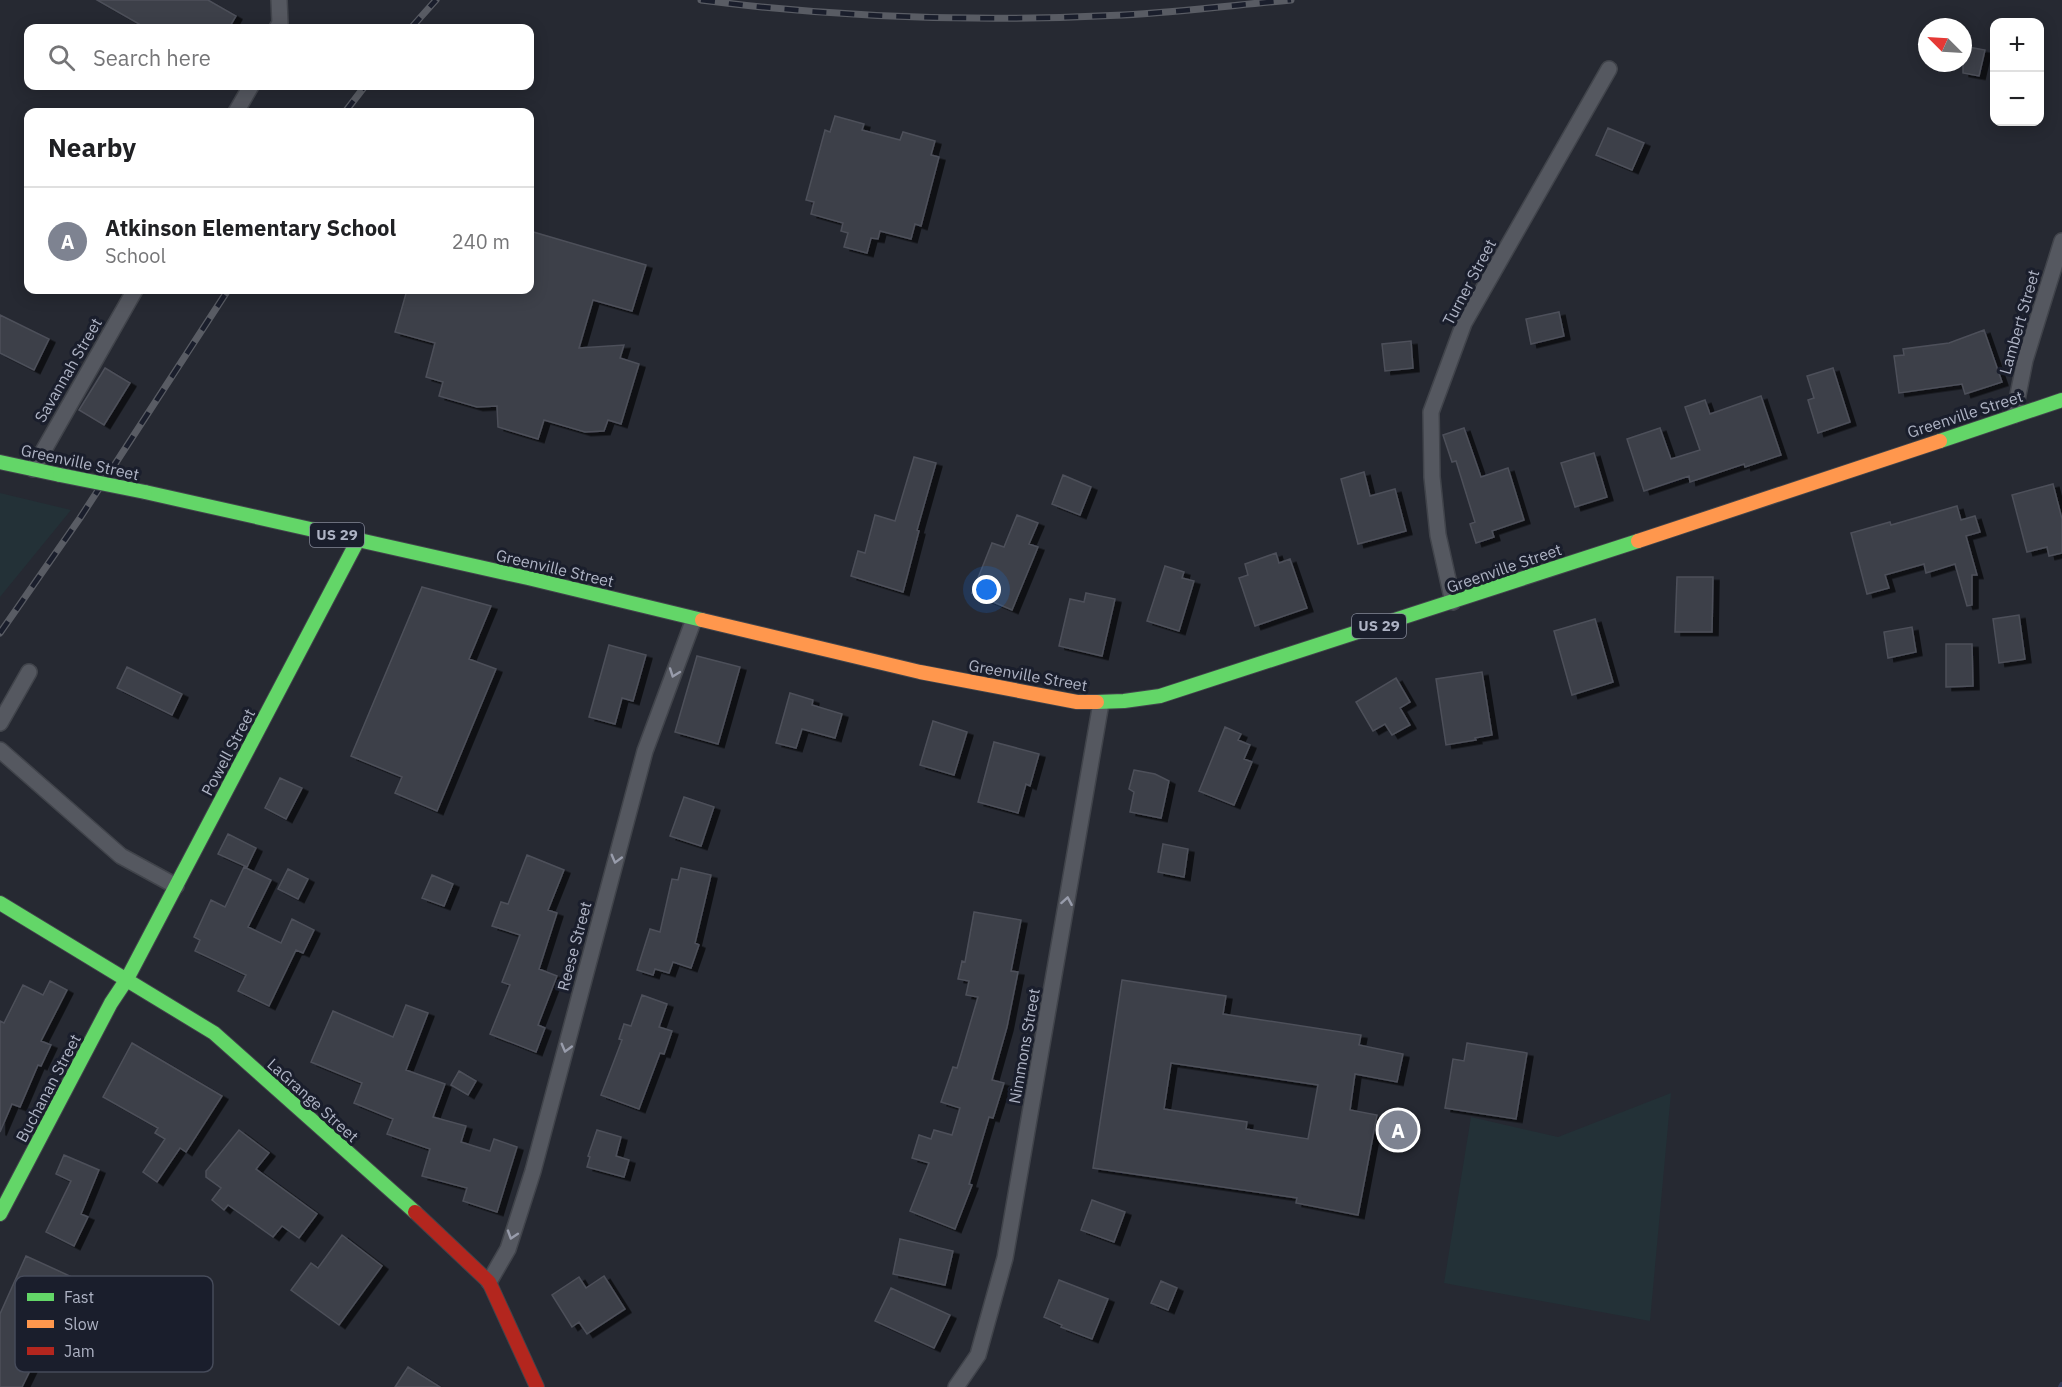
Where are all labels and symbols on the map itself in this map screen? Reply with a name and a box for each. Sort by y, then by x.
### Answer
north arrow [1918,18,1972,72]
street label: Turner Street [1438,235,1500,329]
street label: Lambert Street [1995,267,2043,377]
street label: Savannah Street [30,314,106,426]
street label: Greenville Street [1905,386,2025,442]
street label: Greenville Street [19,440,141,484]
road number: US 29 [310,523,364,547]
street label: Greenville Street [1444,539,1564,597]
street label: Greenville Street [494,545,616,591]
your location [972,575,1001,604]
road number: US 29 [1352,614,1406,638]
street label: Greenville Street [967,655,1089,695]
one-way arrow [668,668,681,678]
street label: Powell Street [197,705,259,799]
one-way arrow [611,854,623,864]
one-way arrow [1060,896,1073,906]
street label: Reese Street [552,899,596,993]
street label: Nimmons Street [1004,987,1044,1105]
street label: Buchanan Street [11,1031,85,1145]
one-way arrow [560,1043,573,1053]
street label: LaGrange Street [263,1054,363,1146]
pin: A [1378,1108,1418,1152]
one-way arrow [507,1229,519,1240]
legend [15,1276,213,1372]
text: Fast [64,1287,94,1307]
text: Slow [64,1314,99,1334]
text: Jam [64,1341,95,1361]

